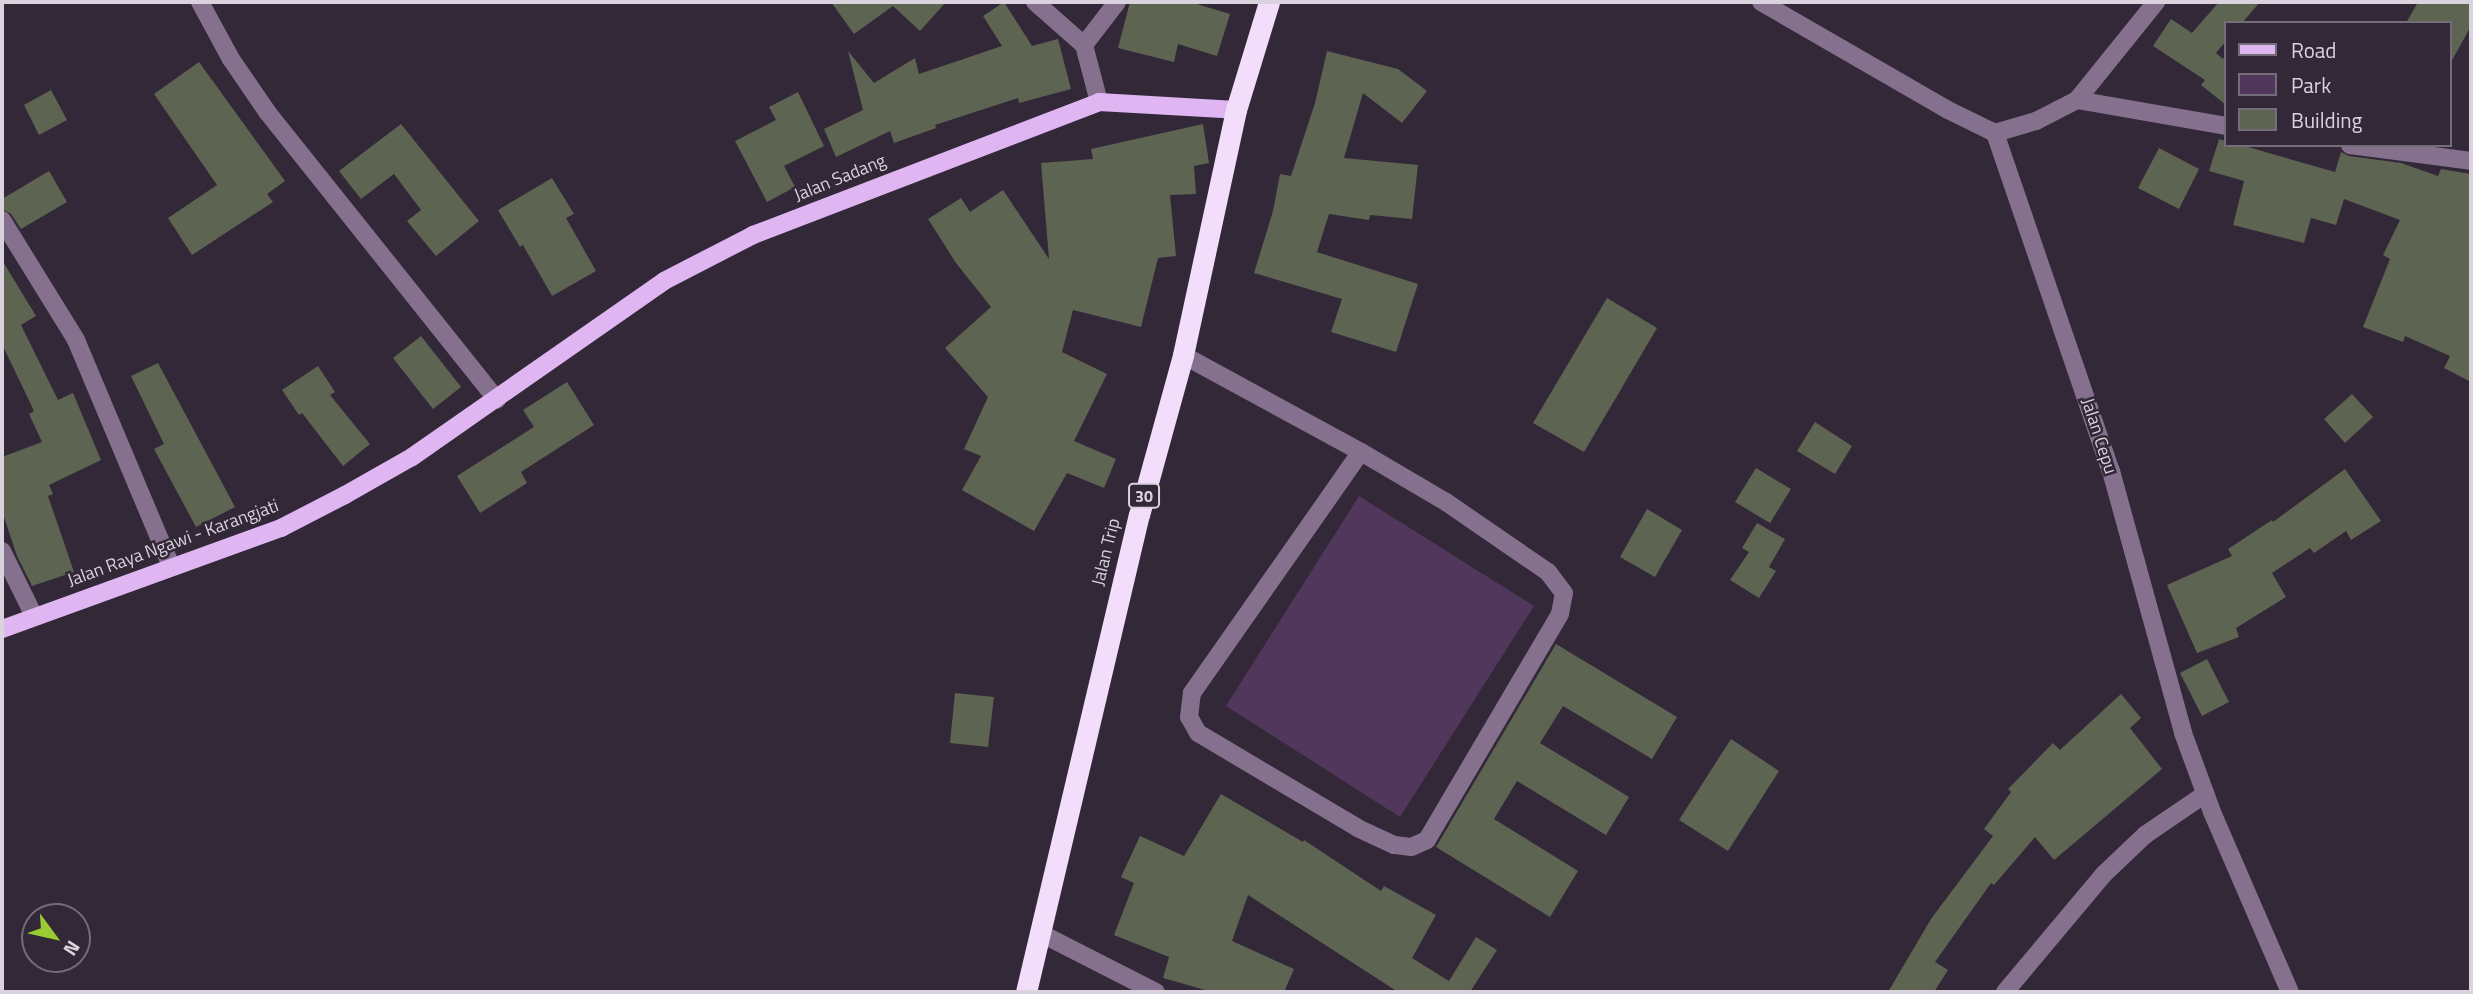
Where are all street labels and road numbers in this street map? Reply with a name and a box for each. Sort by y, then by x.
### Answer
street label: Jalan Sadang [791,150,889,206]
street label: Jalan Cepu [2077,395,2121,477]
road number: 30 [1126,484,1162,509]
street label: Jalan Raya Ngawi - Karangjati [64,495,282,591]
street label: Jalan Trip [1087,516,1125,588]

